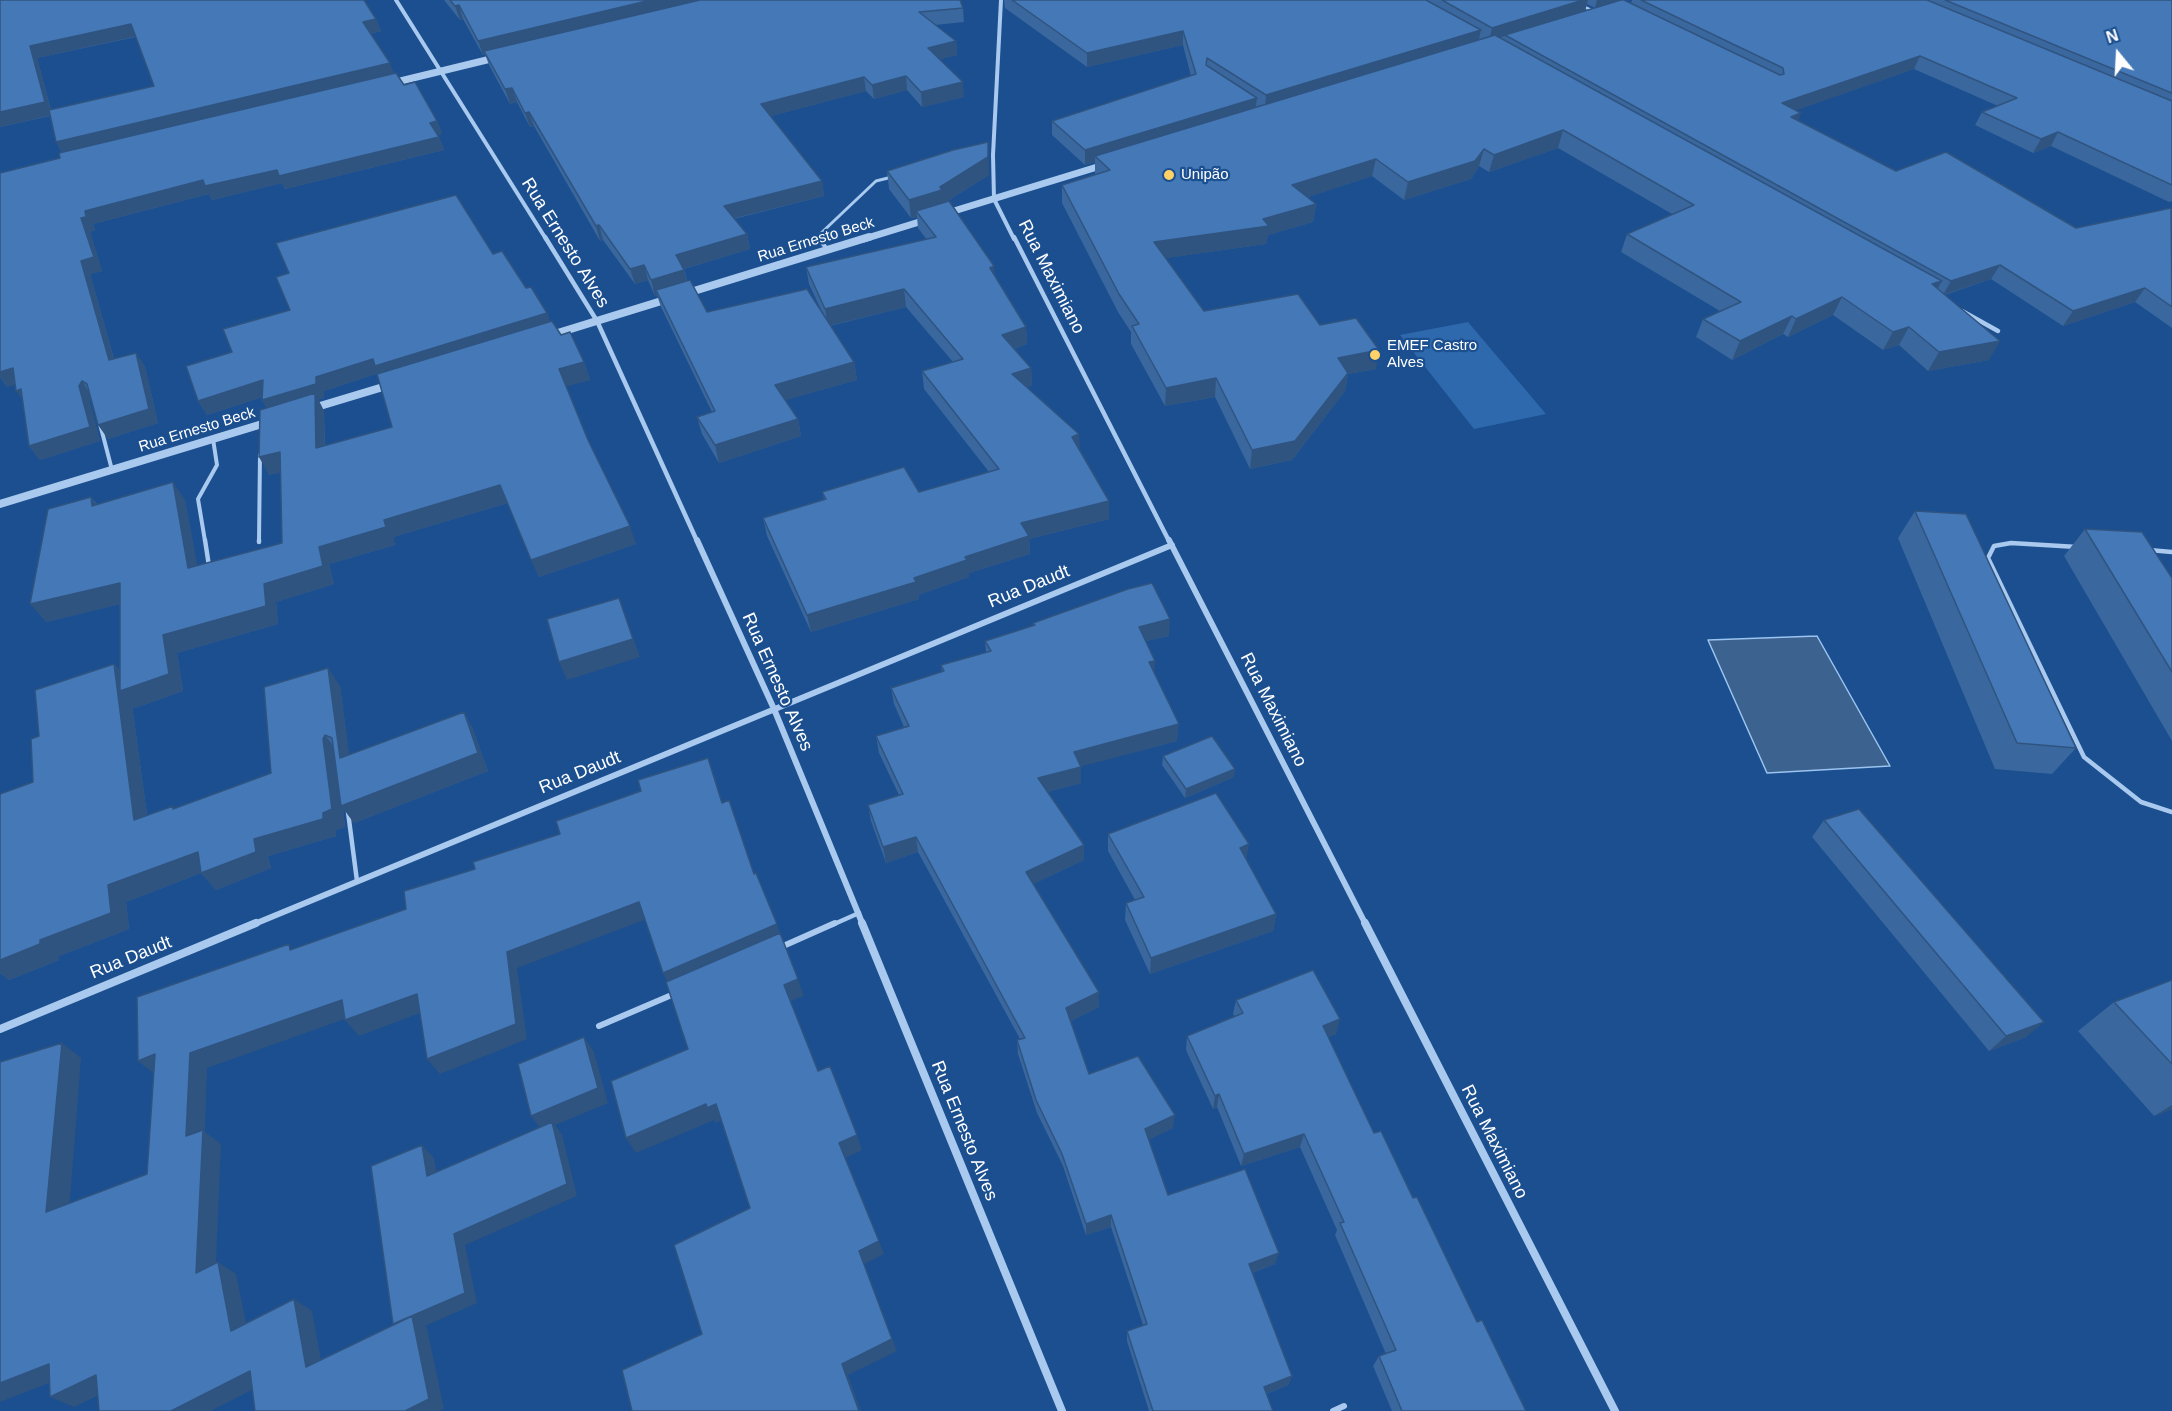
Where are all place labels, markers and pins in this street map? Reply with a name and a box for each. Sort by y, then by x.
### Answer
place label: Unipão [1181,166,1229,184]
marker: Unipão [1162,168,1176,182]
place label: EMEF Castro Alves [1387,337,1477,372]
marker: EMEF Castro Alves [1368,348,1382,362]

